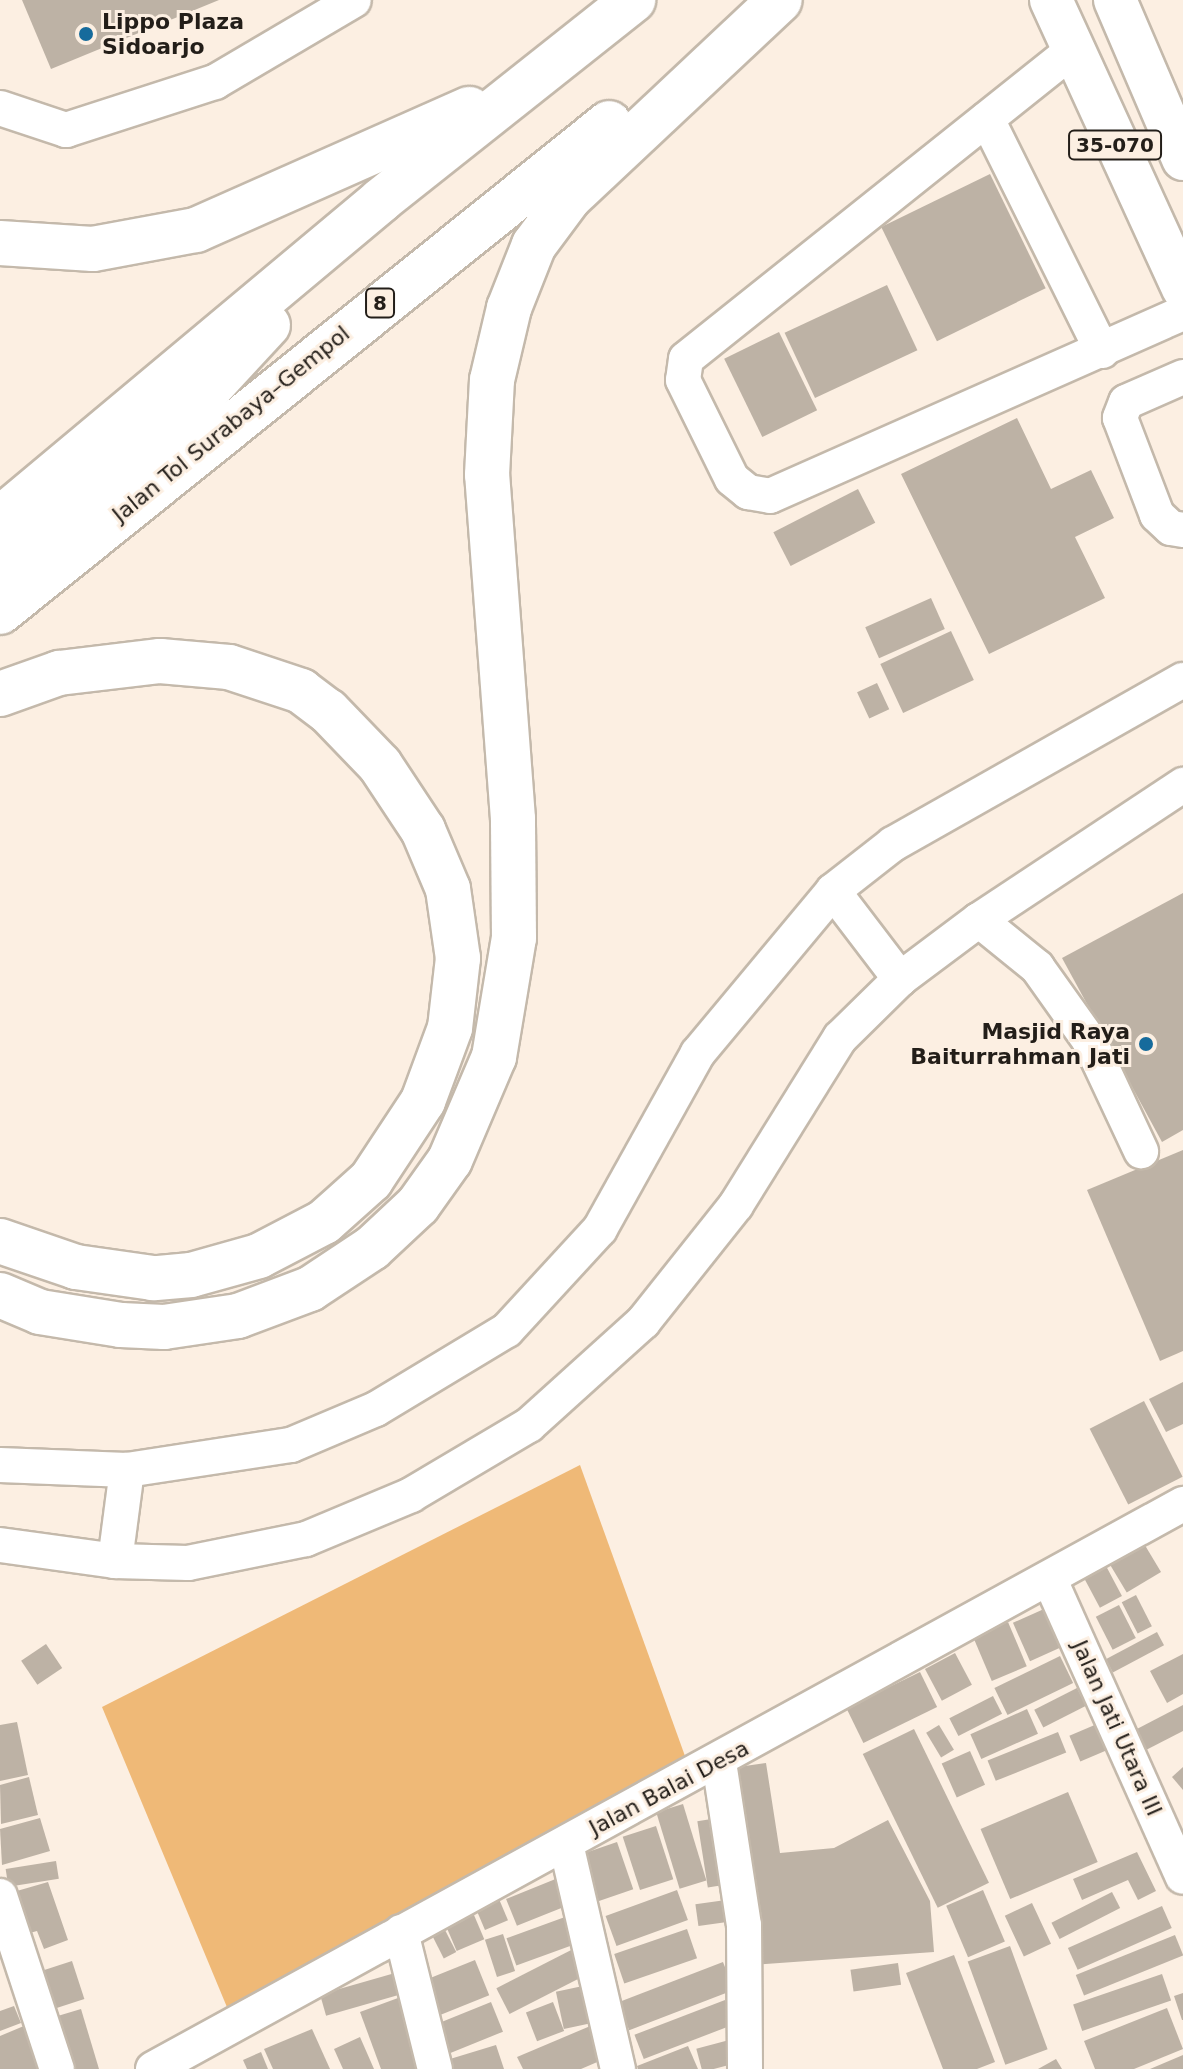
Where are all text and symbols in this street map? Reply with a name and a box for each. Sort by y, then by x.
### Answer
place label: Lippo Plaza Sidoarjo [102,8,244,60]
marker: Lippo Plaza Sidoarjo [77,25,95,43]
road number: 35-070 [1067,129,1163,161]
road number: 8 [364,287,396,319]
street label: Jalan Tol Surabaya–Gempol [107,320,355,528]
place label: Masjid Raya Baiturrahman Jati [910,1018,1130,1070]
marker: Masjid Raya Baiturrahman Jati [1137,1035,1155,1053]
street label: Jalan Jati Utara III [1066,1636,1168,1820]
street label: Jalan Balai Desa [585,1735,753,1841]

